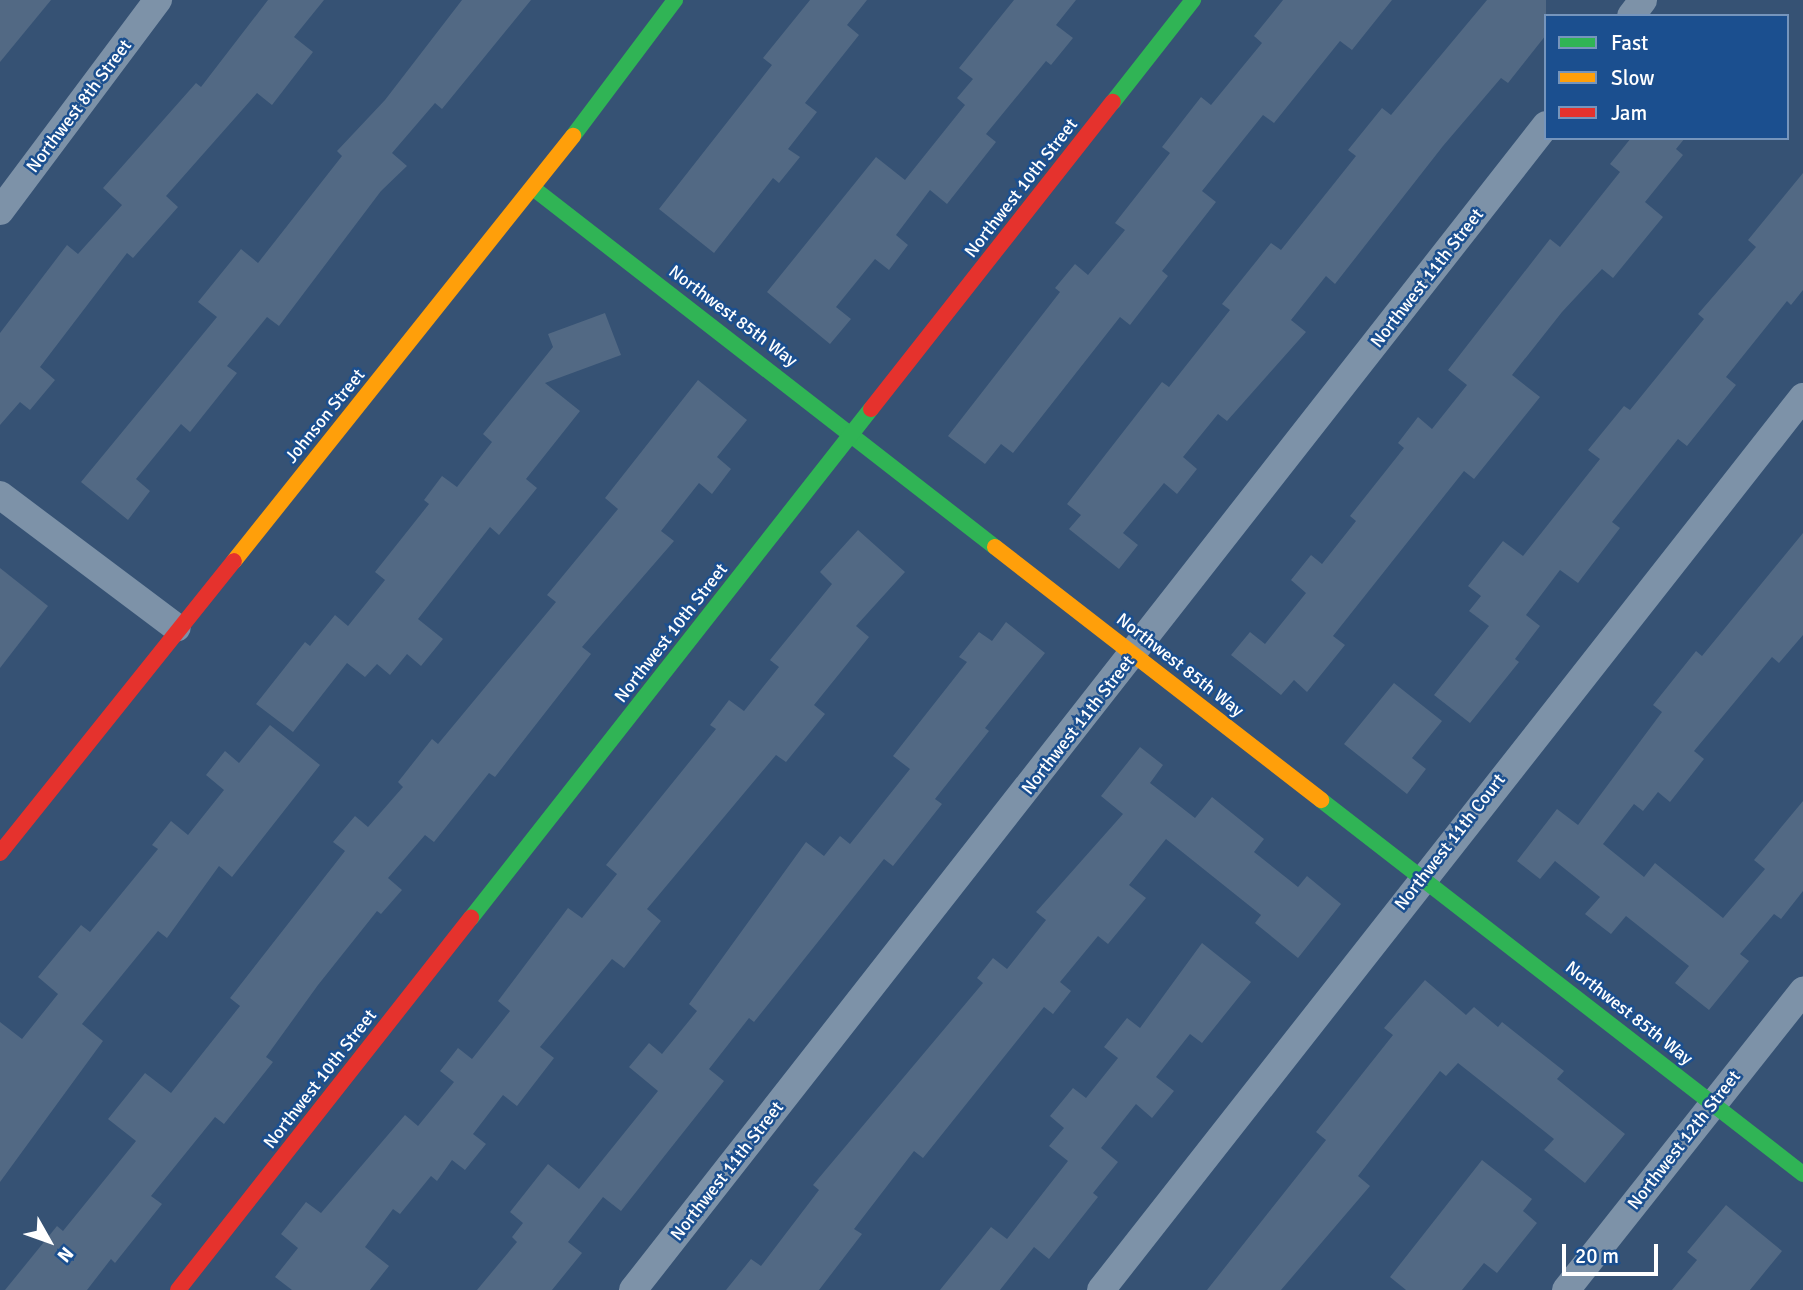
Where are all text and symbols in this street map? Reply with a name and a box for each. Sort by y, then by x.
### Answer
legend [1544,14,1789,140]
text: Fast [1611,30,1648,56]
street label: Northwest 8th Street [22,35,136,177]
text: Slow [1611,65,1655,91]
text: Jam [1611,100,1647,126]
street label: Northwest 10th Street [960,114,1082,262]
street label: Northwest 11th Street [1366,204,1488,352]
street label: Northwest 85th Way [664,260,802,372]
street label: Johnson Street [280,365,370,467]
street label: Northwest 10th Street [610,559,732,707]
street label: Northwest 85th Way [1112,609,1248,721]
street label: Northwest 11th Street [1017,651,1139,799]
street label: Northwest 11th Court [1390,770,1510,914]
street label: Northwest 85th Way [1561,957,1697,1069]
street label: Northwest 10th Street [259,1005,381,1153]
street label: Northwest 12th Street [1623,1066,1745,1214]
street label: Northwest 11th Street [666,1097,788,1245]
north arrow [14,1206,84,1276]
scale bar [1565,1230,1661,1274]
text: N [52,1242,79,1267]
text: 20 m [1575,1243,1619,1269]

